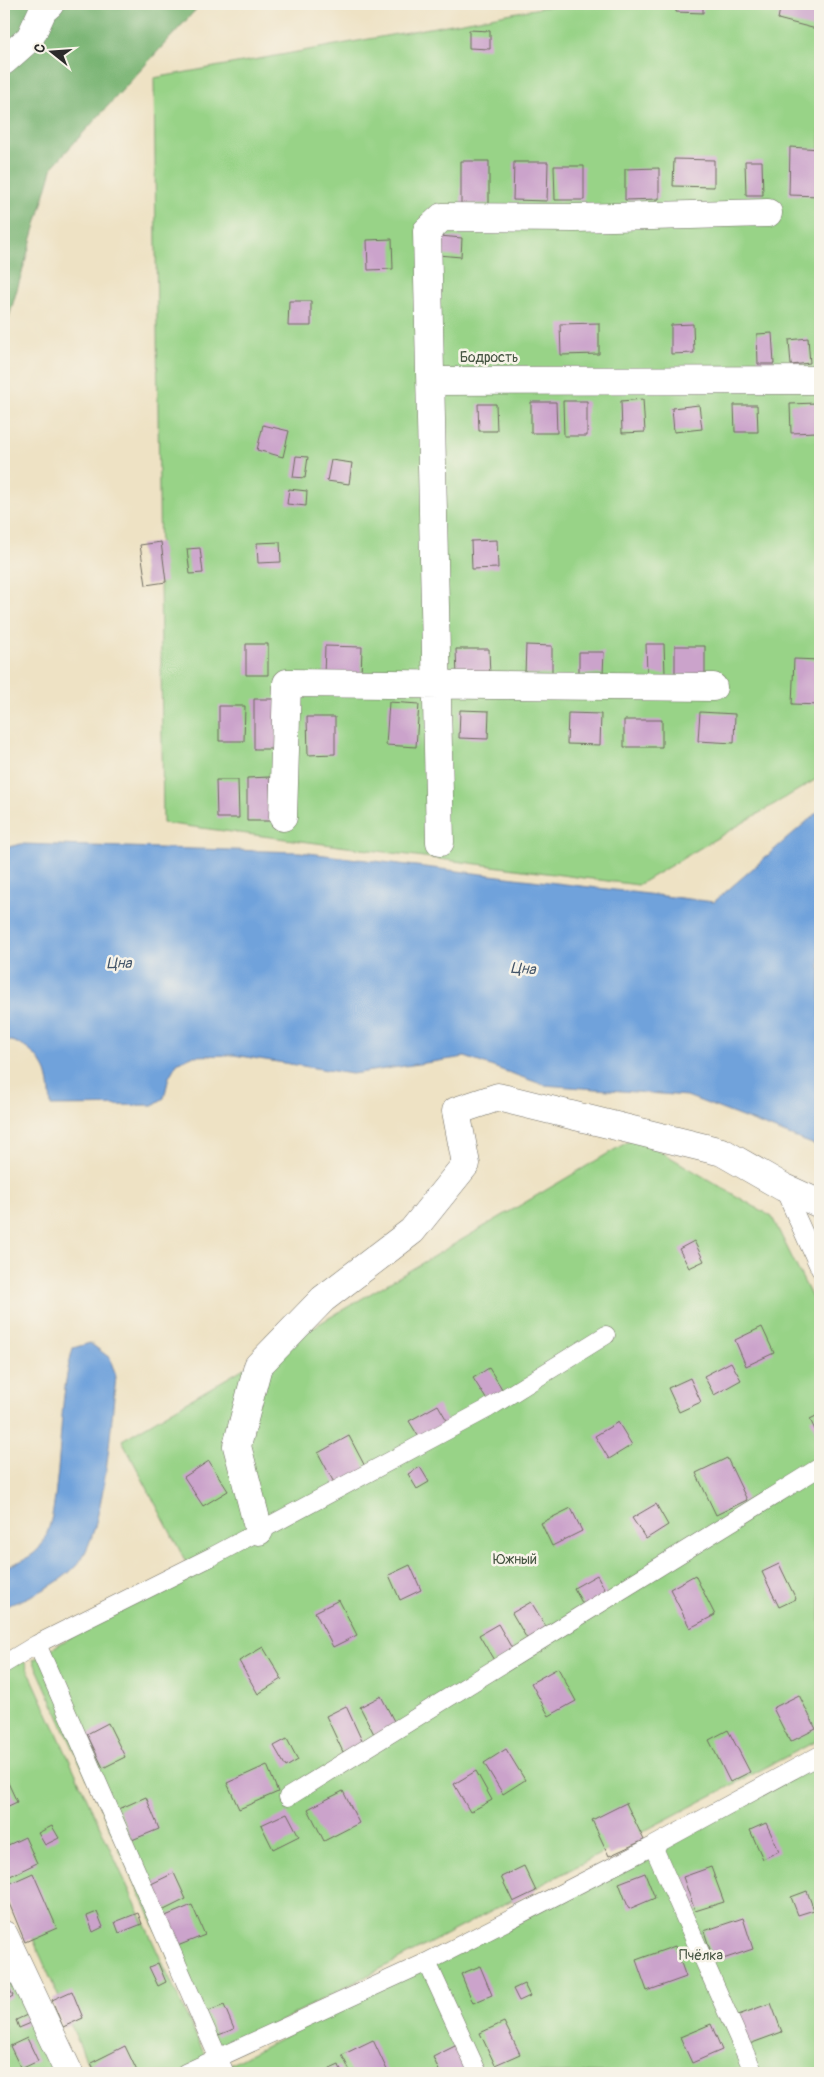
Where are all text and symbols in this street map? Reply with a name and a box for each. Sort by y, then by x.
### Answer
north arrow [28,28,78,78]
text: С [31,41,50,55]
park label: Бодрость [460,349,518,366]
water label: Цна [106,954,133,973]
water label: Цна [510,959,537,979]
park label: Южный [493,1551,537,1568]
park label: Пчёлка [679,1947,723,1964]

